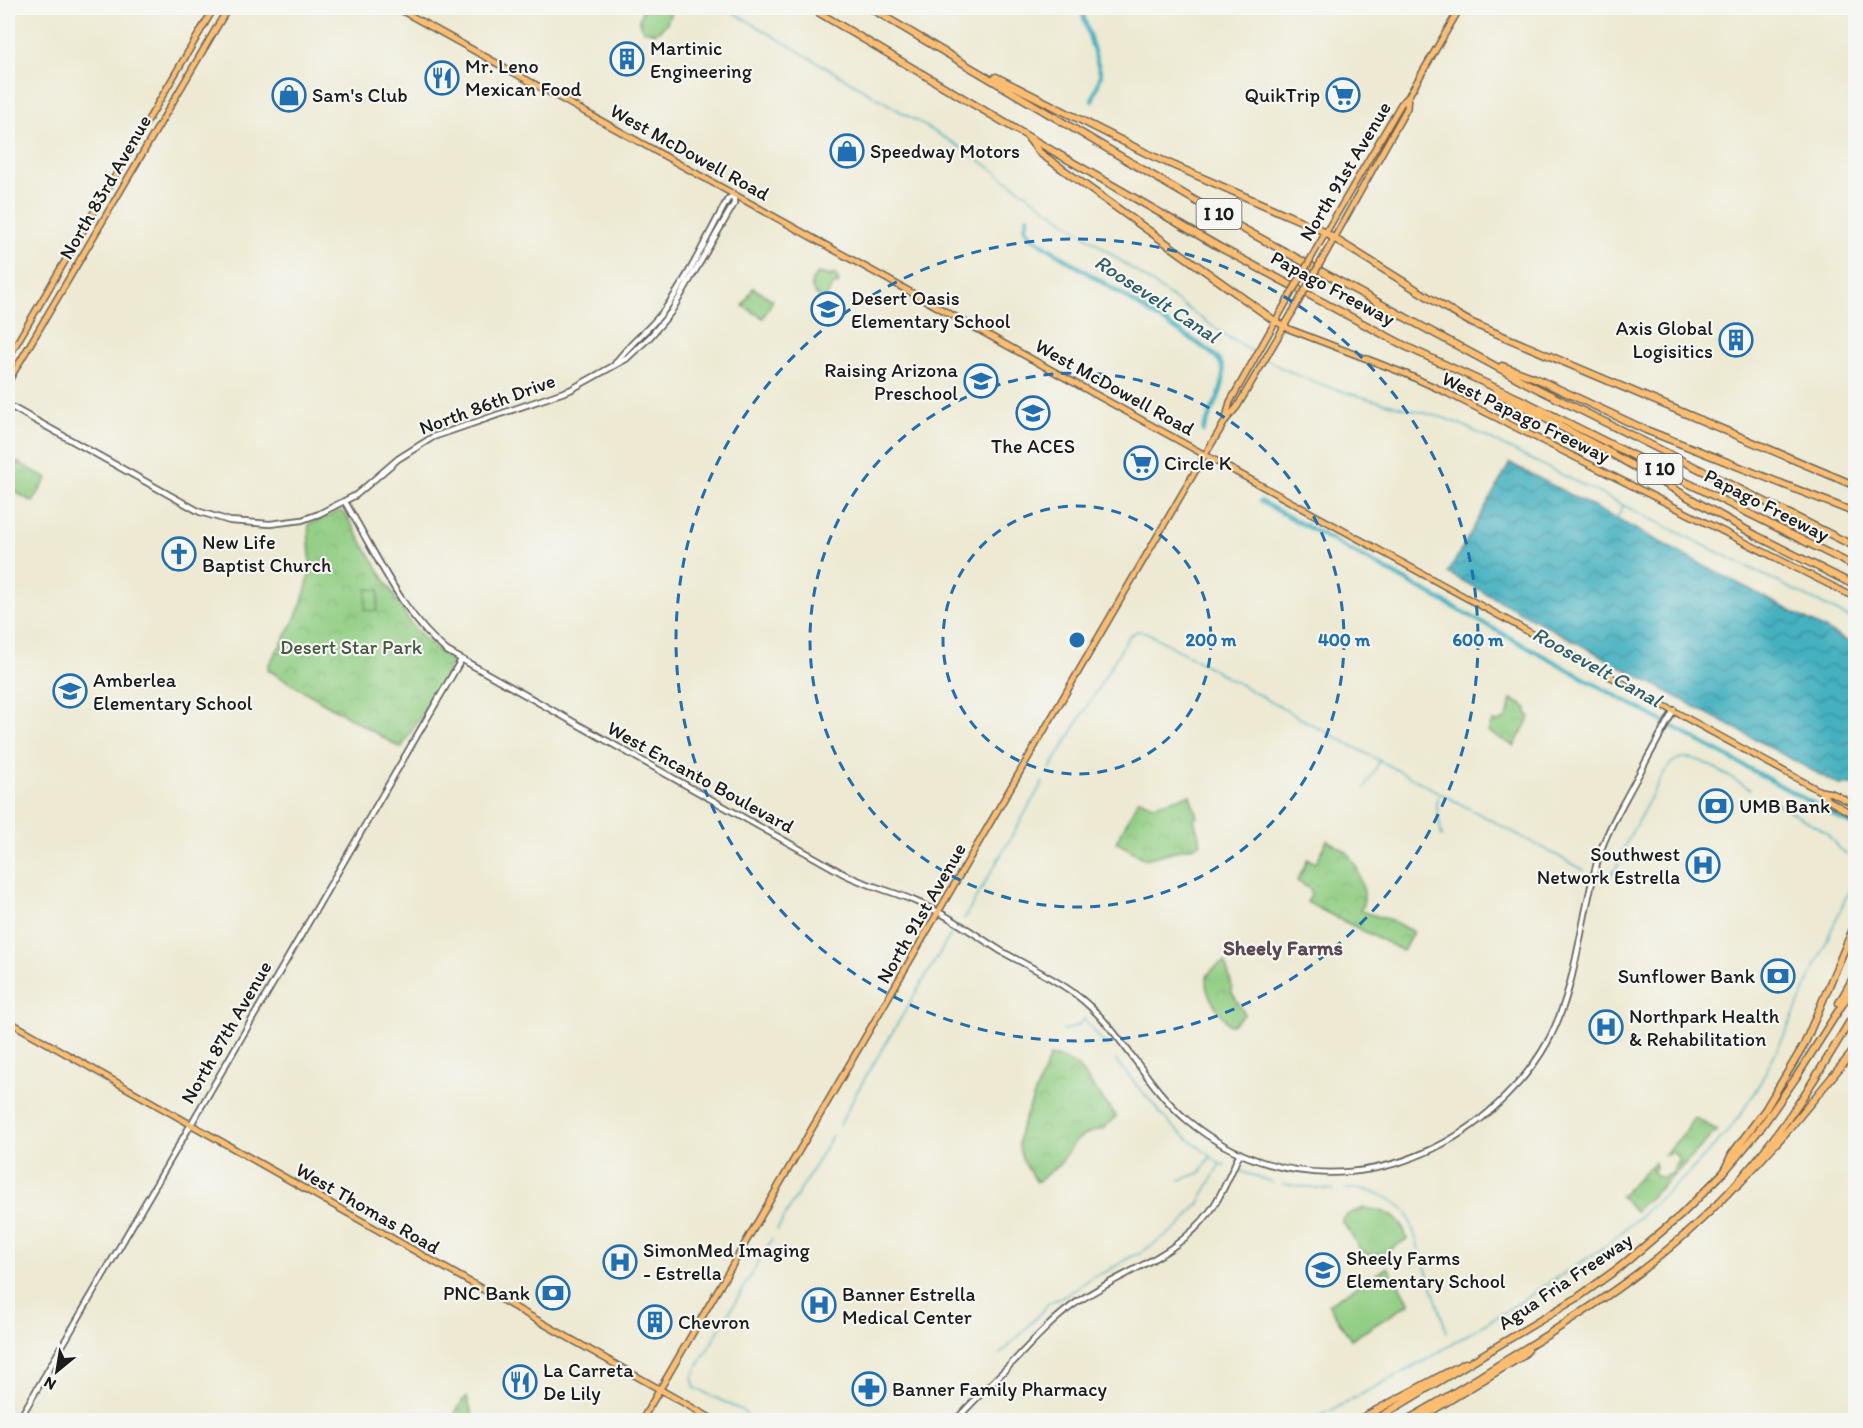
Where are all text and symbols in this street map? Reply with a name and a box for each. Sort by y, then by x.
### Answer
place label: Martinic Engineering [650,36,753,83]
building icon: Martinic Engineering [609,41,645,77]
place label: Mr. Leno Mexican Food [465,54,582,101]
restaurant icon: Mr. Leno Mexican Food [424,60,460,96]
shop icon: Sam's Club [271,77,307,113]
supermarket icon: QuikTrip [1325,77,1361,113]
place label: Sam's Club [312,83,408,107]
place label: QuikTrip [1245,83,1320,107]
street label: North 91st Avenue [1294,97,1396,245]
street label: West McDowell Road [606,98,774,206]
street label: North 83rd Avenue [54,111,156,263]
shop icon: Speedway Motors [829,133,865,169]
place label: Speedway Motors [870,139,1020,163]
road number: I 10 [1196,199,1242,229]
street label: Papago Freeway [1267,245,1400,331]
water label: Roosevelt Canal [1090,249,1226,349]
place label: Desert Oasis Elementary School [851,286,1011,333]
school or university icon: Desert Oasis Elementary School [810,291,846,327]
place label: Axis Global Logisitics [1616,316,1713,363]
building icon: Axis Global Logisitics [1718,322,1754,358]
street label: West McDowell Road [1031,333,1199,441]
place label: Raising Arizona Preschool [824,358,959,405]
school or university icon: Raising Arizona Preschool [963,363,999,399]
street label: West Papago Freeway [1438,366,1615,468]
street label: North 86th Drive [416,368,558,440]
school or university icon: The ACES [1015,395,1051,431]
place label: The ACES [991,434,1075,458]
supermarket icon: Circle K [1123,445,1159,481]
place label: Circle K [1164,451,1232,475]
road number: I 10 [1638,454,1682,484]
street label: Papago Freeway [1700,463,1834,547]
place label: New Life Baptist Church [202,530,331,577]
church icon: New Life Baptist Church [161,536,197,572]
water label: Roosevelt Canal [1528,621,1668,713]
text: 200 m [1186,629,1237,651]
text: 400 m [1318,629,1371,651]
text: 600 m [1453,629,1504,651]
centre of rings [1067,630,1087,650]
park label: Desert Star Park [280,635,423,659]
place label: Amberlea Elementary School [93,668,253,715]
school or university icon: Amberlea Elementary School [52,673,88,709]
street label: West Encanto Boulevard [603,716,799,838]
bank icon: UMB Bank [1698,788,1734,824]
place label: UMB Bank [1739,794,1830,818]
street label: North 91st Avenue [871,838,971,988]
place label: Southwest Network Estrella [1537,842,1681,889]
hospital icon: Southwest Network Estrella [1685,847,1721,883]
district label: Sheely Farms [1223,935,1343,961]
street label: North 87th Avenue [175,956,277,1108]
bank icon: Sunflower Bank [1760,958,1796,994]
place label: Sunflower Bank [1618,964,1756,988]
place label: Northpark Health & Rehabilitation [1629,1004,1780,1051]
hospital icon: Northpark Health & Rehabilitation [1588,1009,1624,1045]
street label: West Thomas Road [292,1157,444,1259]
street label: Agua Fria Freeway [1493,1227,1637,1335]
place label: SimonMed Imaging - Estrella [643,1238,810,1285]
hospital icon: SimonMed Imaging - Estrella [602,1244,638,1280]
place label: Sheely Farms Elementary School [1346,1246,1506,1293]
school or university icon: Sheely Farms Elementary School [1305,1252,1341,1288]
bank icon: PNC Bank [535,1275,571,1311]
place label: PNC Bank [443,1281,530,1305]
place label: Banner Estrella Medical Center [842,1282,975,1329]
hospital icon: Banner Estrella Medical Center [801,1287,837,1323]
building icon: Chevron [637,1304,673,1340]
place label: Chevron [678,1310,750,1334]
north arrow [27,1341,87,1401]
place label: La Carreta De Lily [543,1358,634,1405]
restaurant icon: La Carreta De Lily [502,1364,538,1400]
pharmacy icon: Banner Family Pharmacy [851,1371,887,1407]
text: N [40,1373,59,1394]
place label: Banner Family Pharmacy [892,1377,1108,1401]

